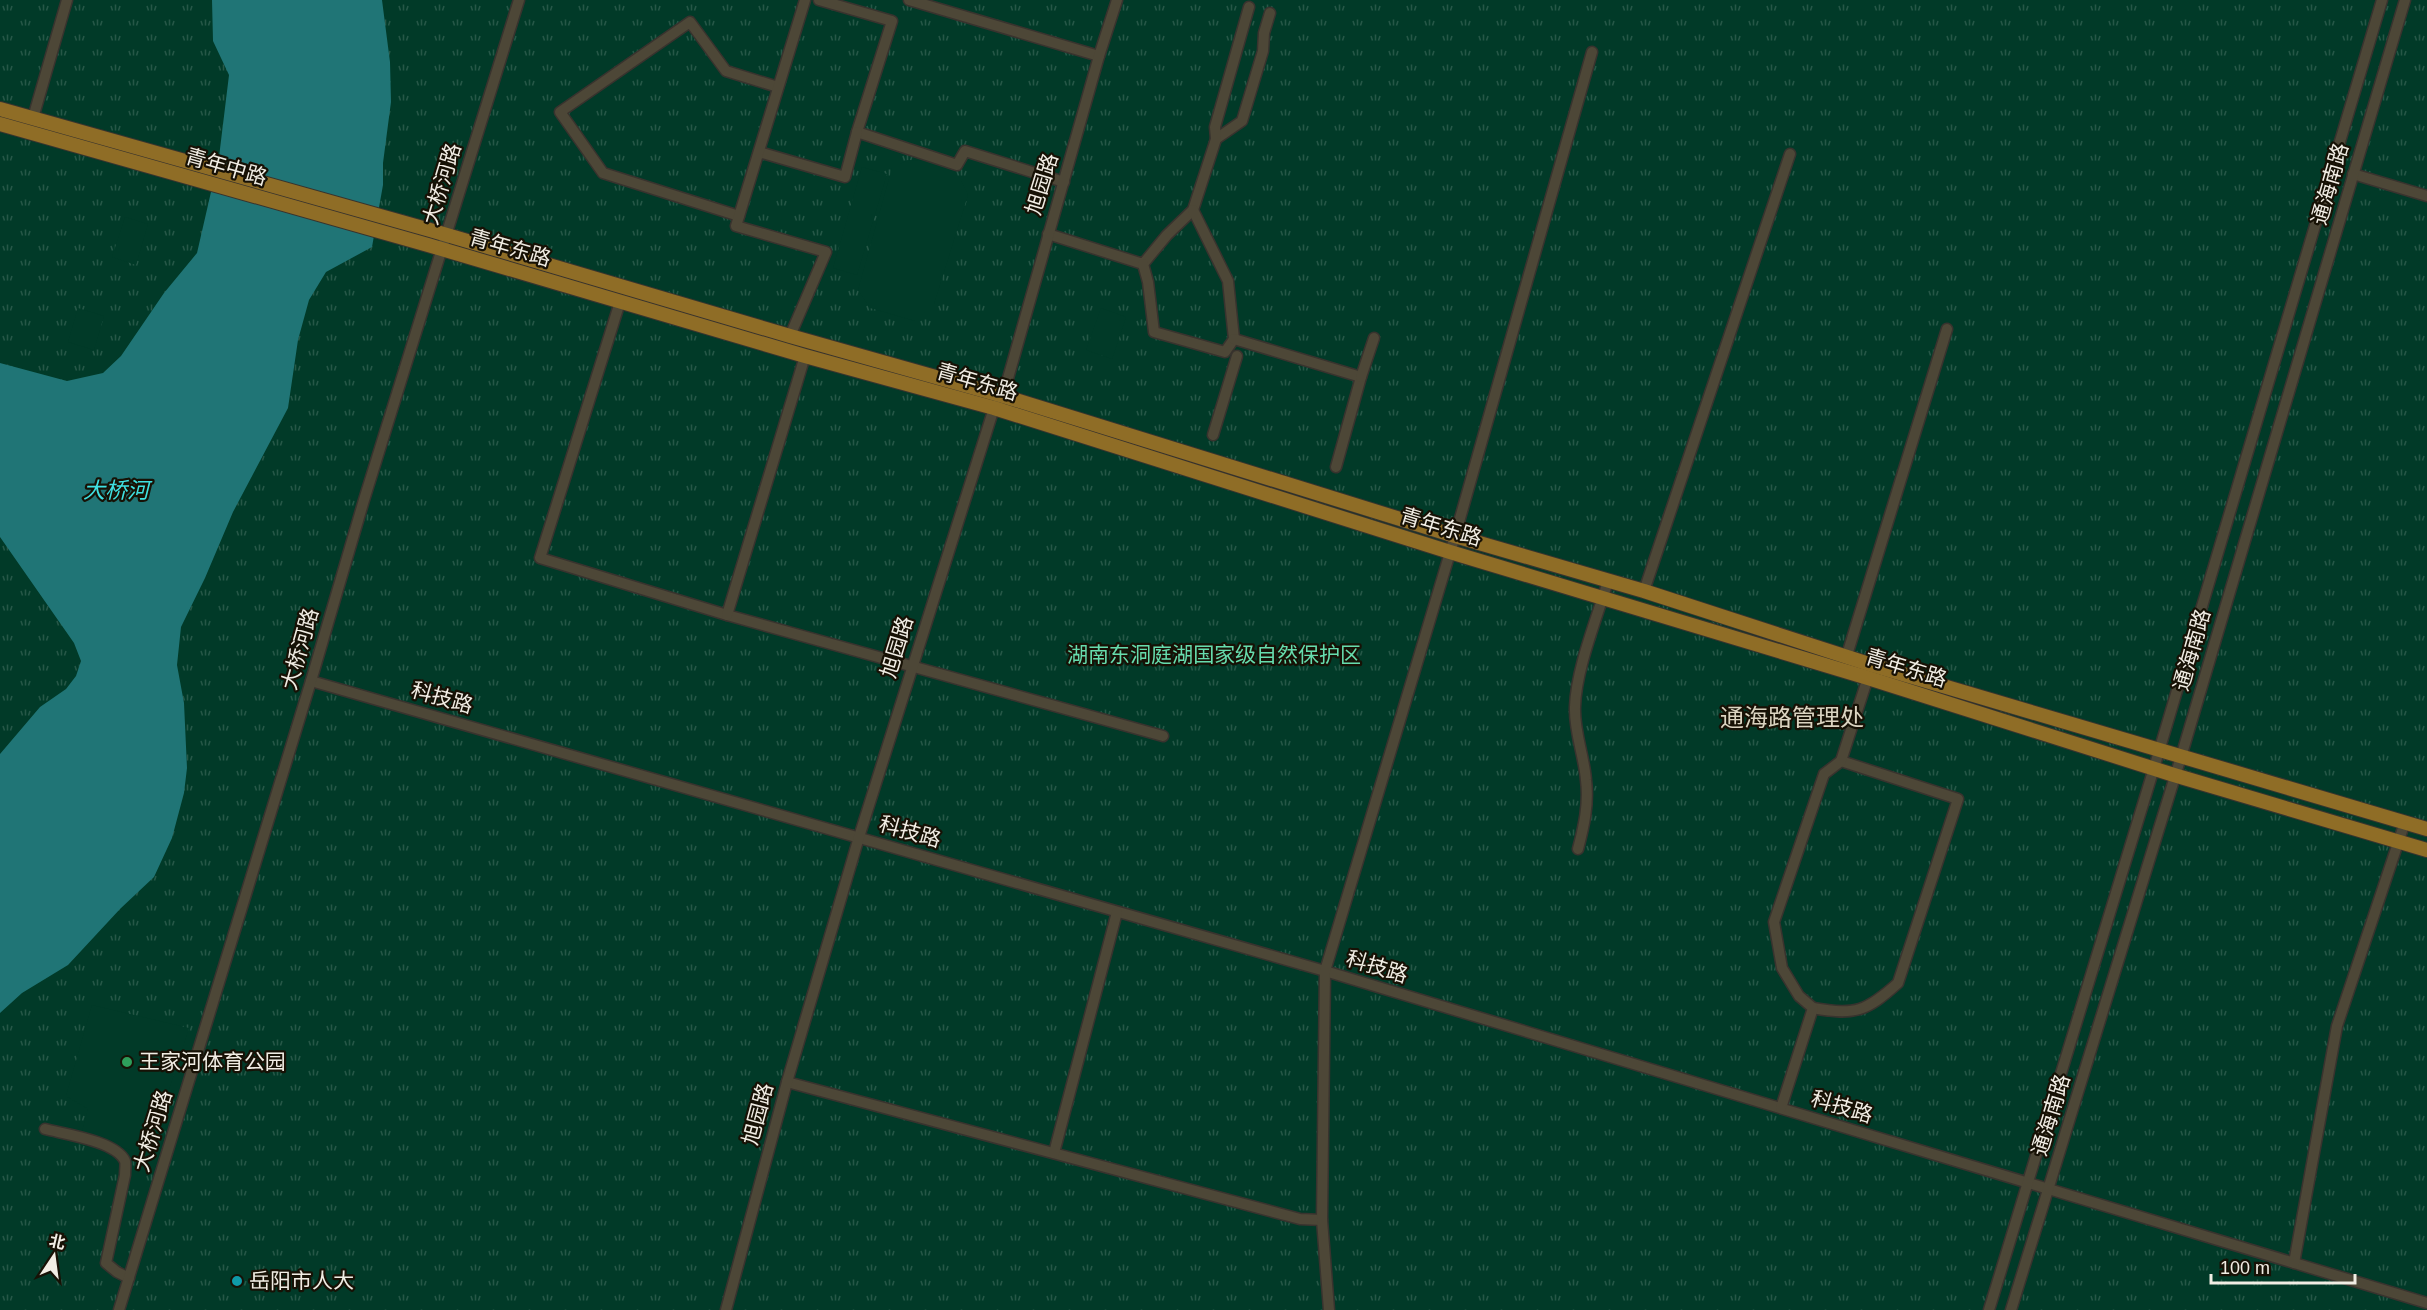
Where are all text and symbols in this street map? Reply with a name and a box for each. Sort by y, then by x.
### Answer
street label: 大桥河路 [418,140,465,227]
street label: 通海南路 [2307,140,2352,227]
street label: 青年中路 [183,144,270,189]
street label: 旭园路 [1021,150,1062,217]
street label: 青年东路 [467,225,554,270]
street label: 青年东路 [934,359,1021,404]
water label: 大桥河 [83,478,153,503]
street label: 青年东路 [1398,503,1485,550]
street label: 大桥河路 [277,605,322,692]
street label: 通海南路 [2169,606,2214,693]
street label: 旭园路 [876,613,917,680]
park label: 湖南东洞庭湖国家级自然保护区 [1067,643,1361,666]
street label: 青年东路 [1863,644,1950,691]
street label: 科技路 [409,678,476,717]
district label: 通海路管理处 [1720,704,1864,731]
street label: 科技路 [877,812,944,851]
street label: 科技路 [1344,946,1411,987]
place label: 王家河体育公园 [139,1050,286,1073]
marker: 王家河体育公园 [120,1055,134,1069]
street label: 通海南路 [2027,1071,2074,1158]
street label: 旭园路 [738,1080,777,1147]
street label: 科技路 [1809,1086,1876,1127]
street label: 大桥河路 [129,1087,176,1174]
north arrow [24,1226,84,1286]
text: 北 [48,1232,67,1252]
scale bar [2211,1247,2355,1285]
text: 100 m [2220,1258,2270,1278]
place label: 岳阳市人大 [249,1269,354,1292]
marker: 岳阳市人大 [230,1274,244,1288]

